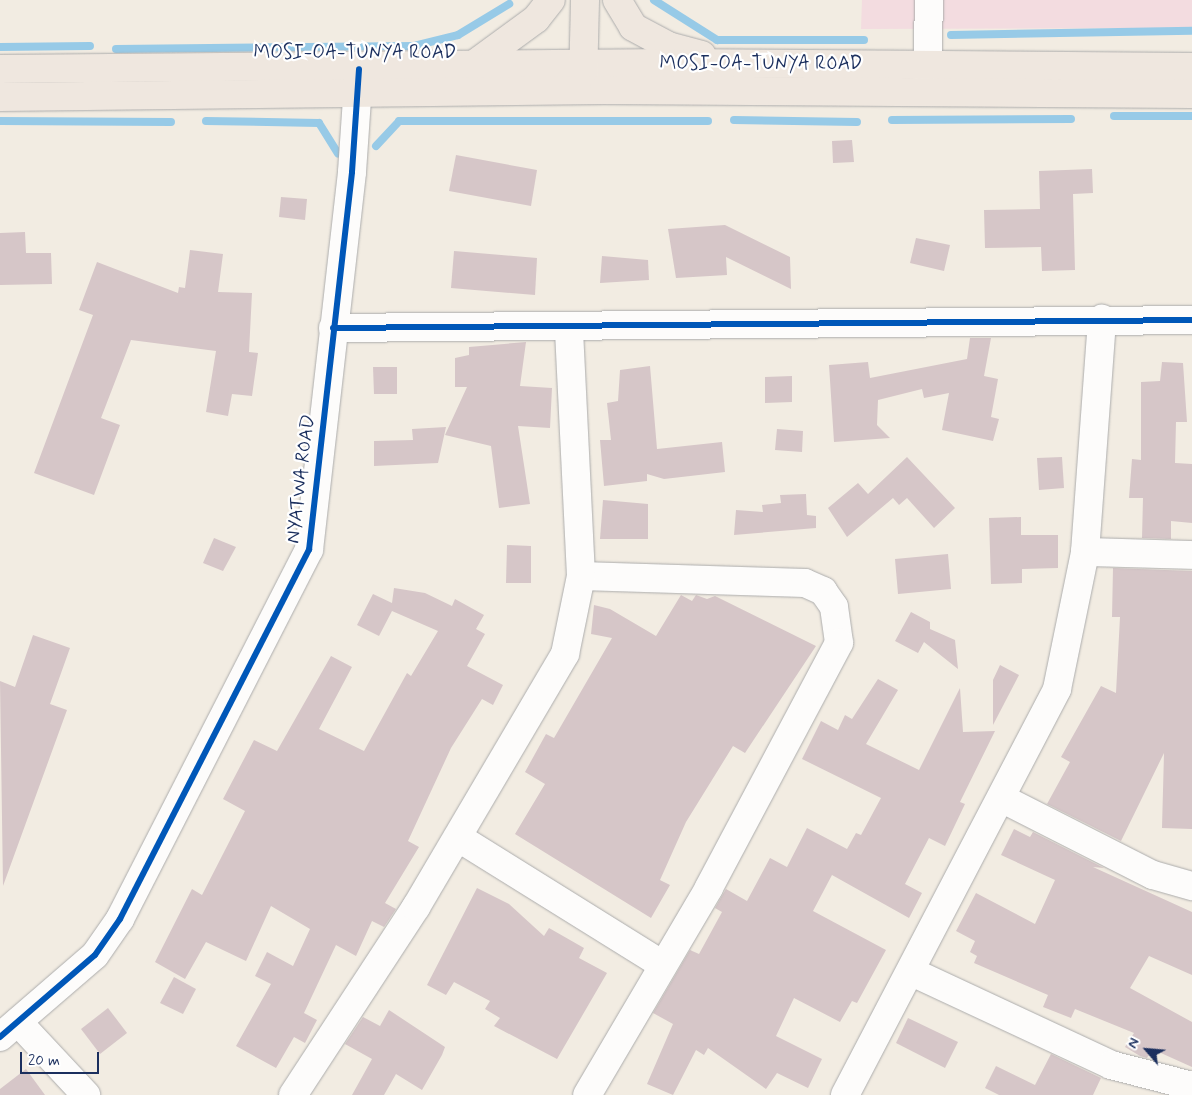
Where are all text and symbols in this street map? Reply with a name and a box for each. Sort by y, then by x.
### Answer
street label: MOSI-OA-TUNYA ROAD [253,42,457,64]
street label: MOSI-OA-TUNYA ROAD [659,53,863,75]
street label: NYATWA ROAD [282,413,320,545]
north arrow [1122,1025,1172,1075]
text: N [1123,1035,1144,1051]
scale bar [22,1042,101,1074]
text: 20 m [28,1051,60,1071]

